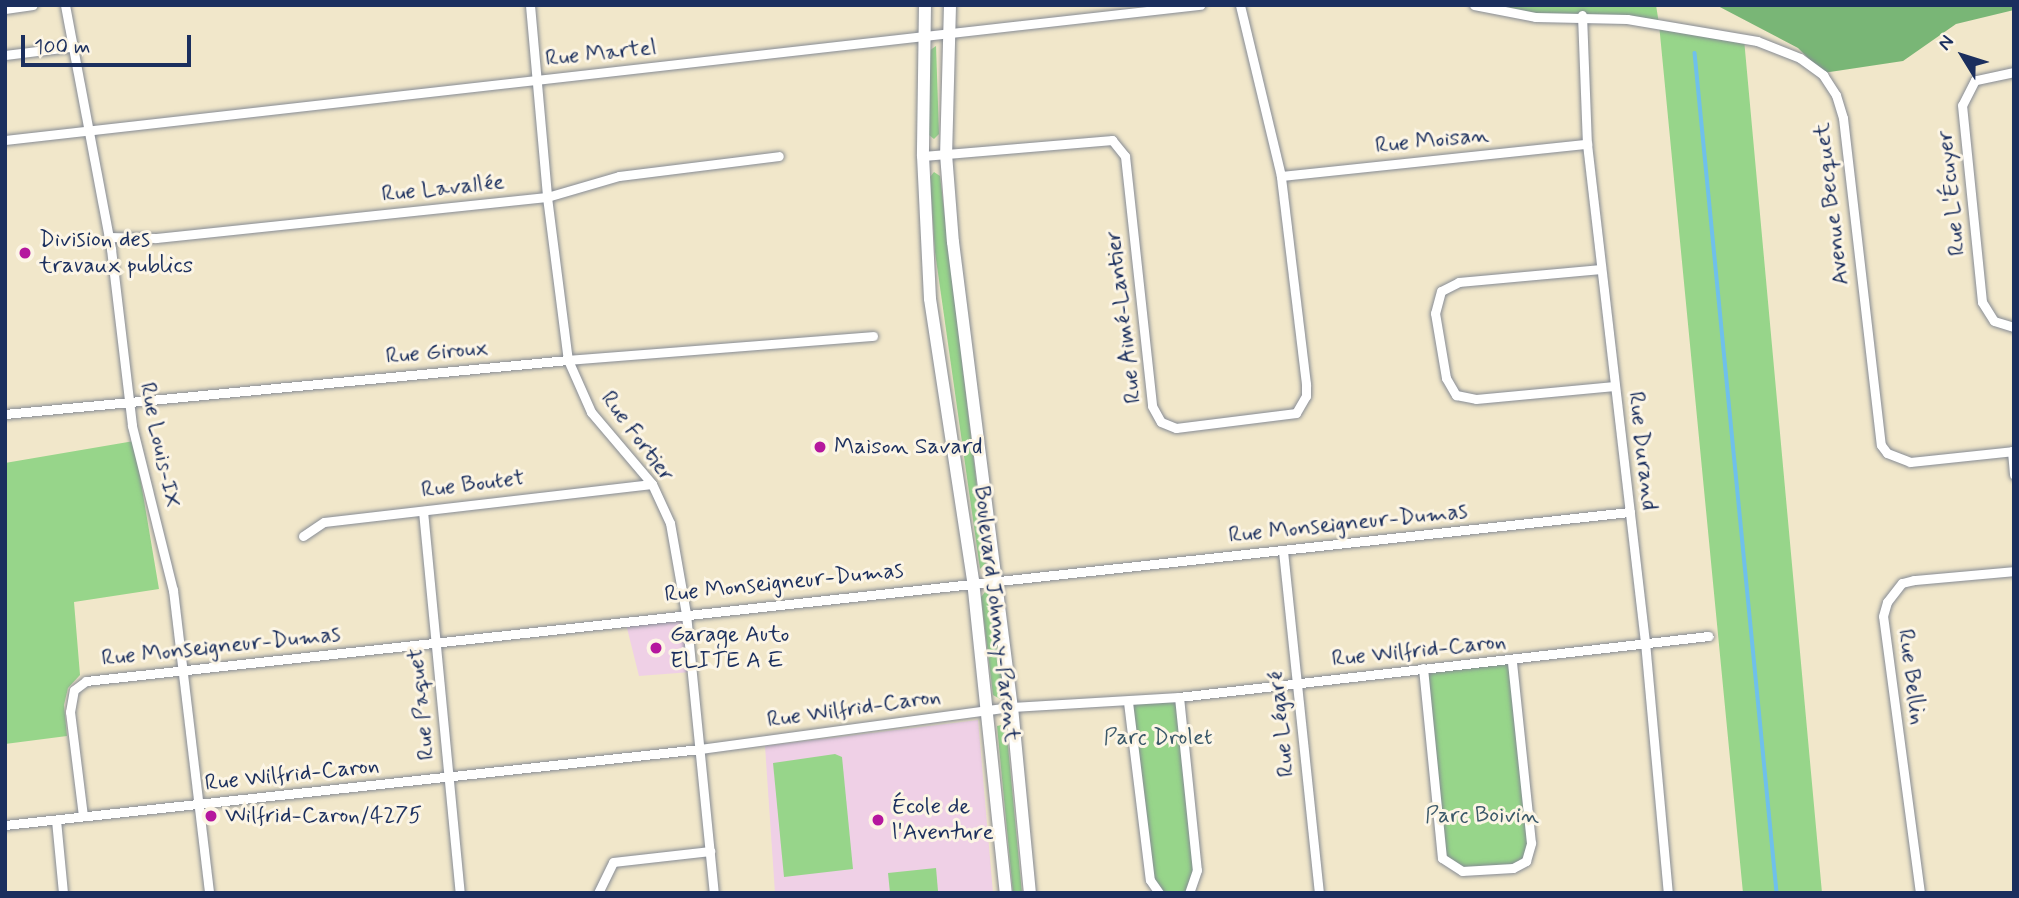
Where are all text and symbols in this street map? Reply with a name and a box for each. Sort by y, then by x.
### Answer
scale bar [24,21,194,65]
north arrow [1928,21,1998,91]
text: N [1932,30,1960,55]
text: 100 m [34,33,90,61]
street label: Rue Martel [545,35,657,73]
street label: Rue Moisan [1372,121,1492,161]
street label: Avenue Becquet [1809,123,1855,285]
street label: Rue L'Écuyer [1932,129,1972,257]
street label: Rue Lavallée [382,169,504,209]
place label: Division des travaux publics [39,226,194,280]
street label: Rue Aimé-Lantier [1100,229,1148,405]
marker: Division des travaux publics [17,245,33,261]
street label: Rue Giroux [385,335,489,371]
street label: Rue Louis-IX [132,381,186,509]
street label: Rue Fortier [594,386,680,488]
street label: Rue Durand [1621,392,1663,510]
place label: Maison Savard [834,433,983,461]
marker: Maison Savard [812,439,828,455]
street label: Rue Boutet [421,465,525,505]
street label: Boulevard Johnny-Parent [967,484,1025,744]
street label: Rue Monseigneur-Dumas [1227,498,1469,550]
street label: Rue Monseigneur-Dumas [663,557,905,609]
street label: Rue Monseigneur-Dumas [100,621,342,673]
place label: Garage Auto ELITE A E [670,621,789,675]
street label: Rue Bellin [1891,627,1931,727]
street label: Rue Wilfrid-Caron [1330,628,1508,674]
marker: Garage Auto ELITE A E [648,640,664,656]
street label: Rue Paquet [403,650,441,758]
street label: Rue Légaré [1263,670,1301,778]
street label: Rue Wilfrid-Caron [765,683,943,735]
park label: Parc Drolet [1104,724,1212,752]
street label: Rue Wilfrid-Caron [203,752,381,798]
place label: École de l'Aventure [892,793,994,847]
place label: Wilfrid-Caron/4275 [225,802,422,830]
park label: Parc Boivin [1425,802,1539,830]
marker: Wilfrid-Caron/4275 [203,808,219,824]
marker: École de l'Aventure [870,812,886,828]

